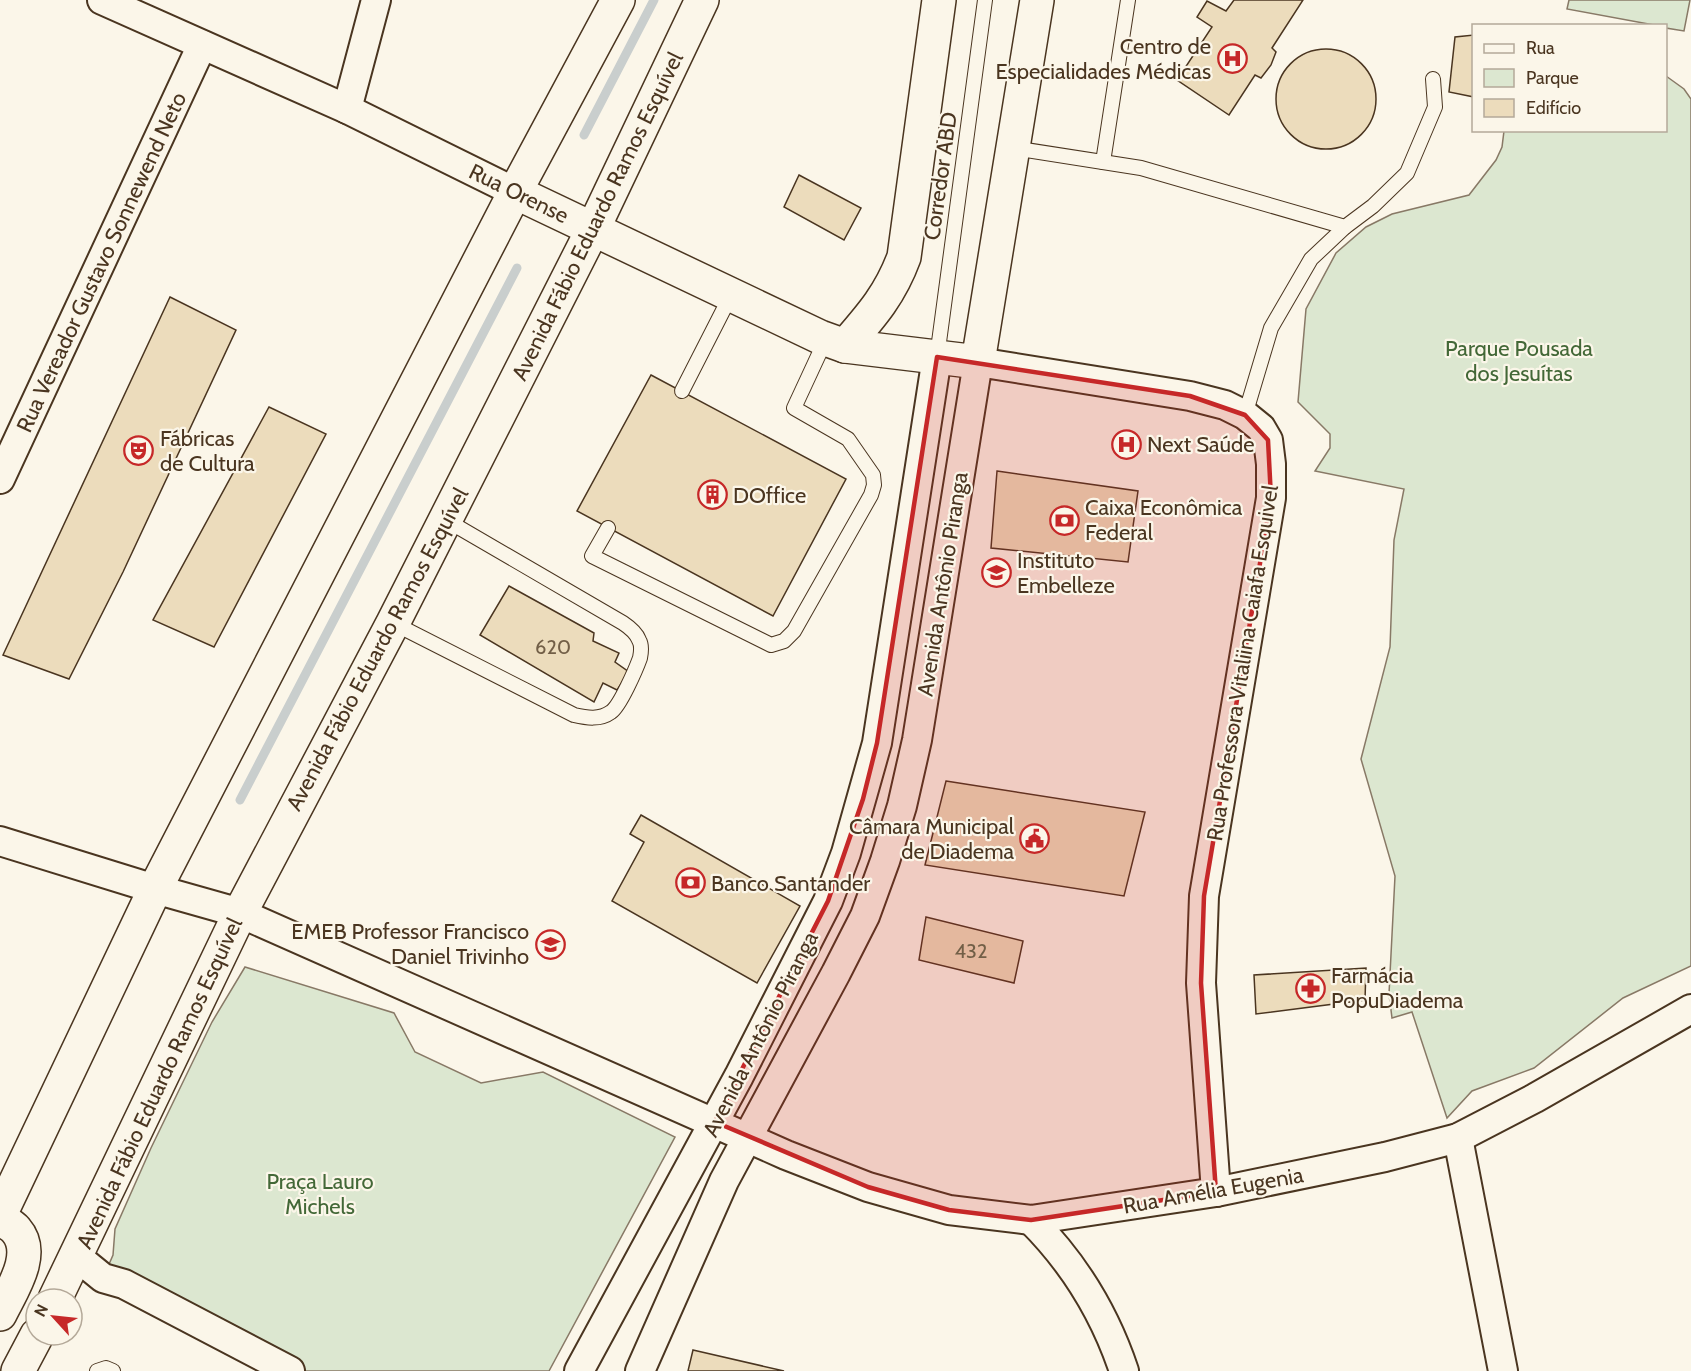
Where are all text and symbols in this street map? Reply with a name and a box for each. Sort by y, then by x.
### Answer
legend [1472,24,1667,132]
place label: Centro de Especialidades Médicas [996,33,1211,85]
text: Rua [1526,37,1555,59]
hospital icon: Centro de Especialidades Médicas [1216,43,1248,75]
street label: Avenida Fábio Eduardo Ramos Esquível [506,47,689,385]
text: Parque [1526,67,1579,89]
street label: Rua Vereador Gustavo Sonnewend Neto [11,88,192,436]
text: Edifício [1526,97,1581,119]
street label: Corredor ABD [918,110,963,242]
street label: Rua Orense [465,158,573,229]
park label: Parque Pousada dos Jesuítas [1445,335,1593,387]
place label: Fábricas de Cultura [160,425,255,477]
hospital icon: Next Saúde [1110,428,1142,460]
place label: Next Saúde [1147,431,1255,458]
theatre icon: Fábricas de Cultura [123,435,155,467]
street label: Avenida Antônio Piranga [911,470,974,698]
building icon: DOffice [696,479,728,511]
street label: Avenida Fábio Eduardo Ramos Esquível [281,482,475,815]
place label: DOffice [733,482,806,509]
street label: Rua Professora Vitaliina Caiafa Esquivel [1201,482,1284,843]
place label: Caixa Econômica Federal [1085,494,1243,546]
bank icon: Caixa Econômica Federal [1048,504,1080,536]
place label: Instituto Embelleze [1017,547,1115,599]
school or university icon: Instituto Embelleze [980,557,1012,589]
house number: 620 [535,635,571,659]
place label: Câmara Municipal de Diadema [849,813,1015,865]
public building icon: Câmara Municipal de Diadema [1019,823,1051,855]
bank icon: Banco Santander [674,867,706,899]
place label: Banco Santander [711,870,870,897]
street label: Avenida Fábio Eduardo Ramos Esquível [71,913,249,1253]
place label: EMEB Professor Francisco Daniel Trivinho [291,918,529,970]
street label: Avenida Antônio Piranga [697,927,824,1141]
school or university icon: EMEB Professor Francisco Daniel Trivinho [534,928,566,960]
house number: 432 [955,939,987,963]
place label: Farmácia PopuDiadema [1331,962,1464,1014]
pharmacy icon: Farmácia PopuDiadema [1294,972,1326,1004]
street label: Rua Amélia Eugenia [1121,1161,1306,1220]
park label: Praça Lauro Michels [266,1168,374,1220]
north arrow [24,1287,84,1347]
text: N [30,1301,52,1320]

